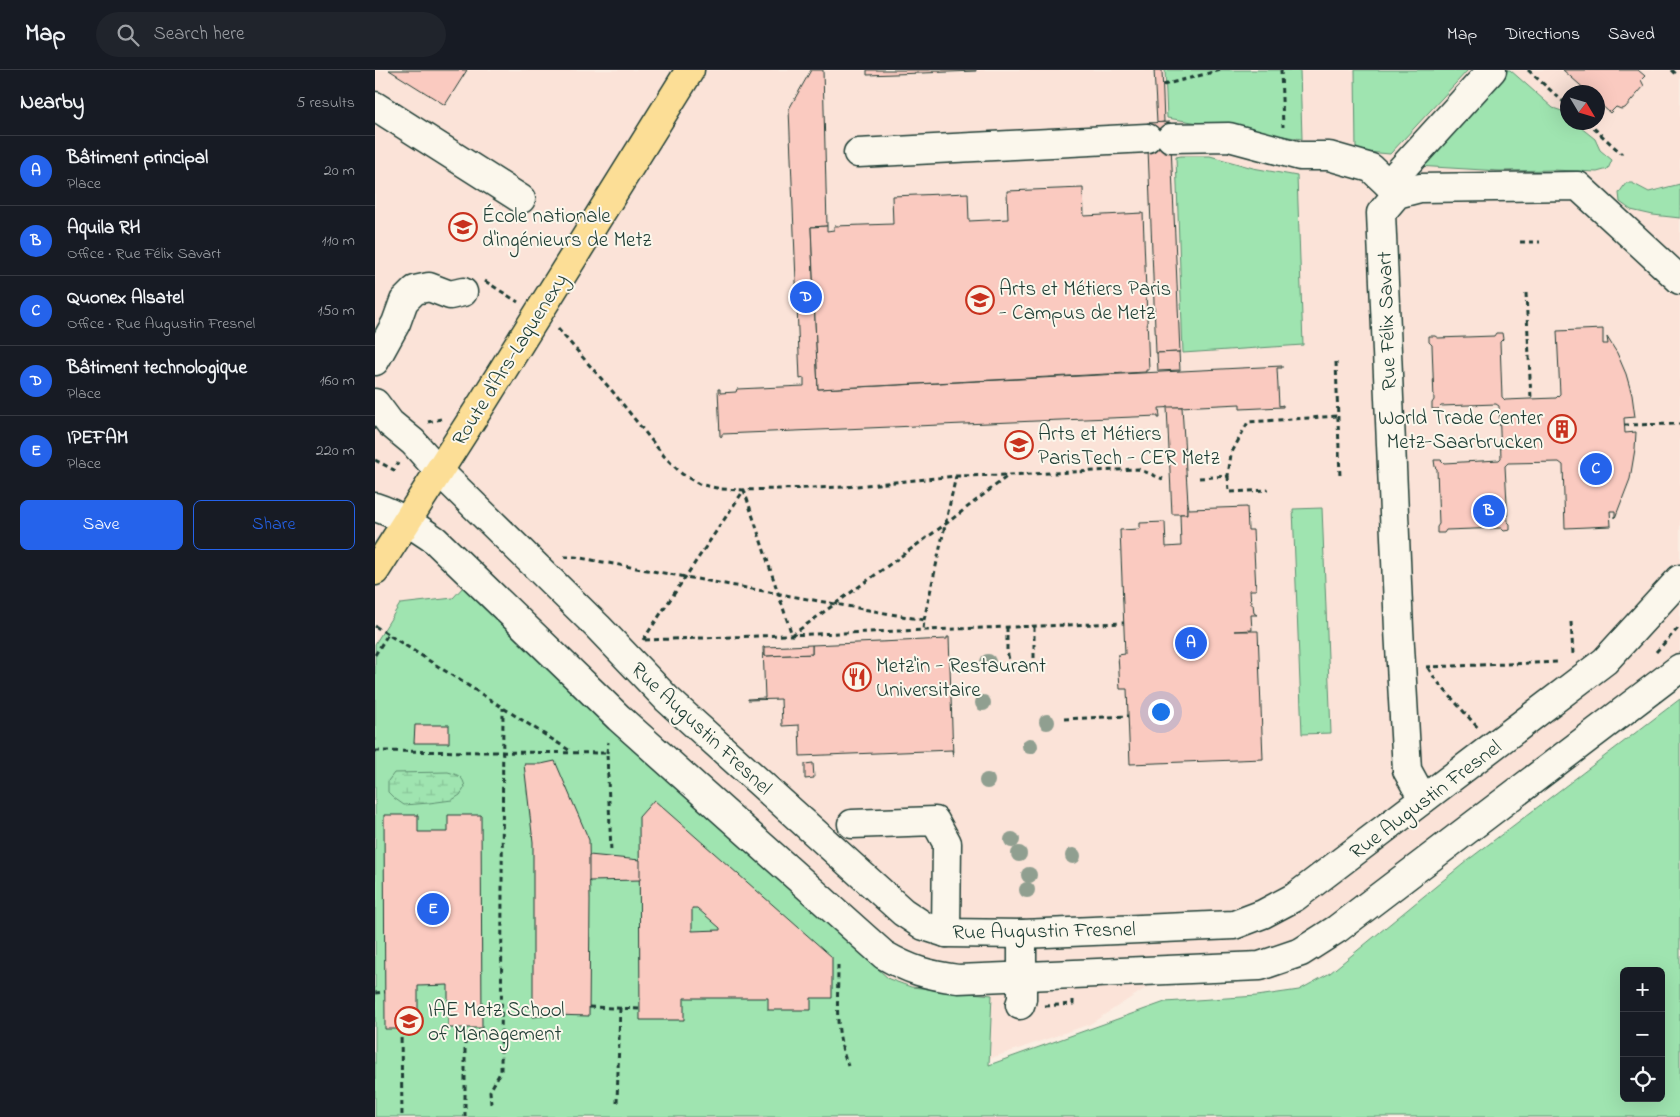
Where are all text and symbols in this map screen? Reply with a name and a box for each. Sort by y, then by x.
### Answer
search box [96,12,446,57]
text: Map [25,17,66,52]
icon: search [114,21,142,49]
text: Search here [154,21,245,48]
text: Map [1447,22,1477,48]
text: Directions [1505,22,1580,48]
text: Saved [1608,22,1655,48]
north arrow [1560,85,1605,130]
text: Nearby [20,88,84,118]
text: 5 results [296,91,355,115]
text: Bâtiment principal [67,145,208,172]
text: A [31,159,41,183]
text: 20 m [324,159,355,183]
text: Place [67,172,101,196]
place label: École nationale d'ingénieurs de Metz [482,202,652,258]
school or university icon: École nationale d'ingénieurs de Metz [448,212,478,242]
text: Aquila RH [67,215,141,242]
text: B [31,229,41,253]
text: 110 m [321,229,355,253]
text: Office · Rue Félix Savart [67,242,222,266]
street label: Rue Félix Savart [1371,251,1405,391]
street label: Route d'Ars-Laquenexy [445,268,578,453]
place label: Arts et Métiers Paris - Campus de Metz [999,275,1171,329]
pin: D [790,278,822,316]
text: Quonex Alsatel [67,285,184,312]
school or university icon: Arts et Métiers Paris - Campus de Metz [965,285,995,315]
text: C [32,299,40,323]
text: 150 m [317,299,355,323]
text: Office · Rue Augustin Fresnel [67,312,255,336]
text: Bâtiment technologique [67,355,247,382]
text: D [30,369,42,393]
text: 160 m [320,369,355,393]
text: Place [67,382,101,406]
place label: World Trade Center Metz-Saarbrucken [1378,404,1543,458]
building icon: World Trade Center Metz-Saarbrucken [1547,414,1577,444]
place label: Arts et Métiers ParisTech - CER Metz [1038,420,1220,474]
text: IPEFAM [67,425,128,452]
school or university icon: Arts et Métiers ParisTech - CER Metz [1004,430,1034,460]
text: E [31,439,41,463]
text: 220 m [316,439,355,463]
pin: C [1580,450,1612,488]
text: Place [67,452,101,476]
pin: B [1473,492,1505,530]
button: Save [20,500,183,550]
button: Share [193,500,355,550]
pin: A [1175,624,1207,662]
place label: Metz'in - Restaurant Universitaire [876,652,1046,706]
street label: Rue Augustin Fresnel [622,656,778,804]
restaurant icon: Metz'in - Restaurant Universitaire [842,662,872,692]
your location [1148,699,1174,725]
street label: Rue Augustin Fresnel [1344,733,1510,869]
pin: E [417,890,449,928]
street label: Rue Augustin Fresnel [952,915,1136,951]
map controls [1620,967,1665,1102]
button: + [1620,967,1665,1012]
place label: IAE Metz School of Management [428,996,565,1052]
school or university icon: IAE Metz School of Management [394,1006,424,1036]
button: − [1620,1012,1665,1057]
button: locate [1620,1057,1665,1102]

